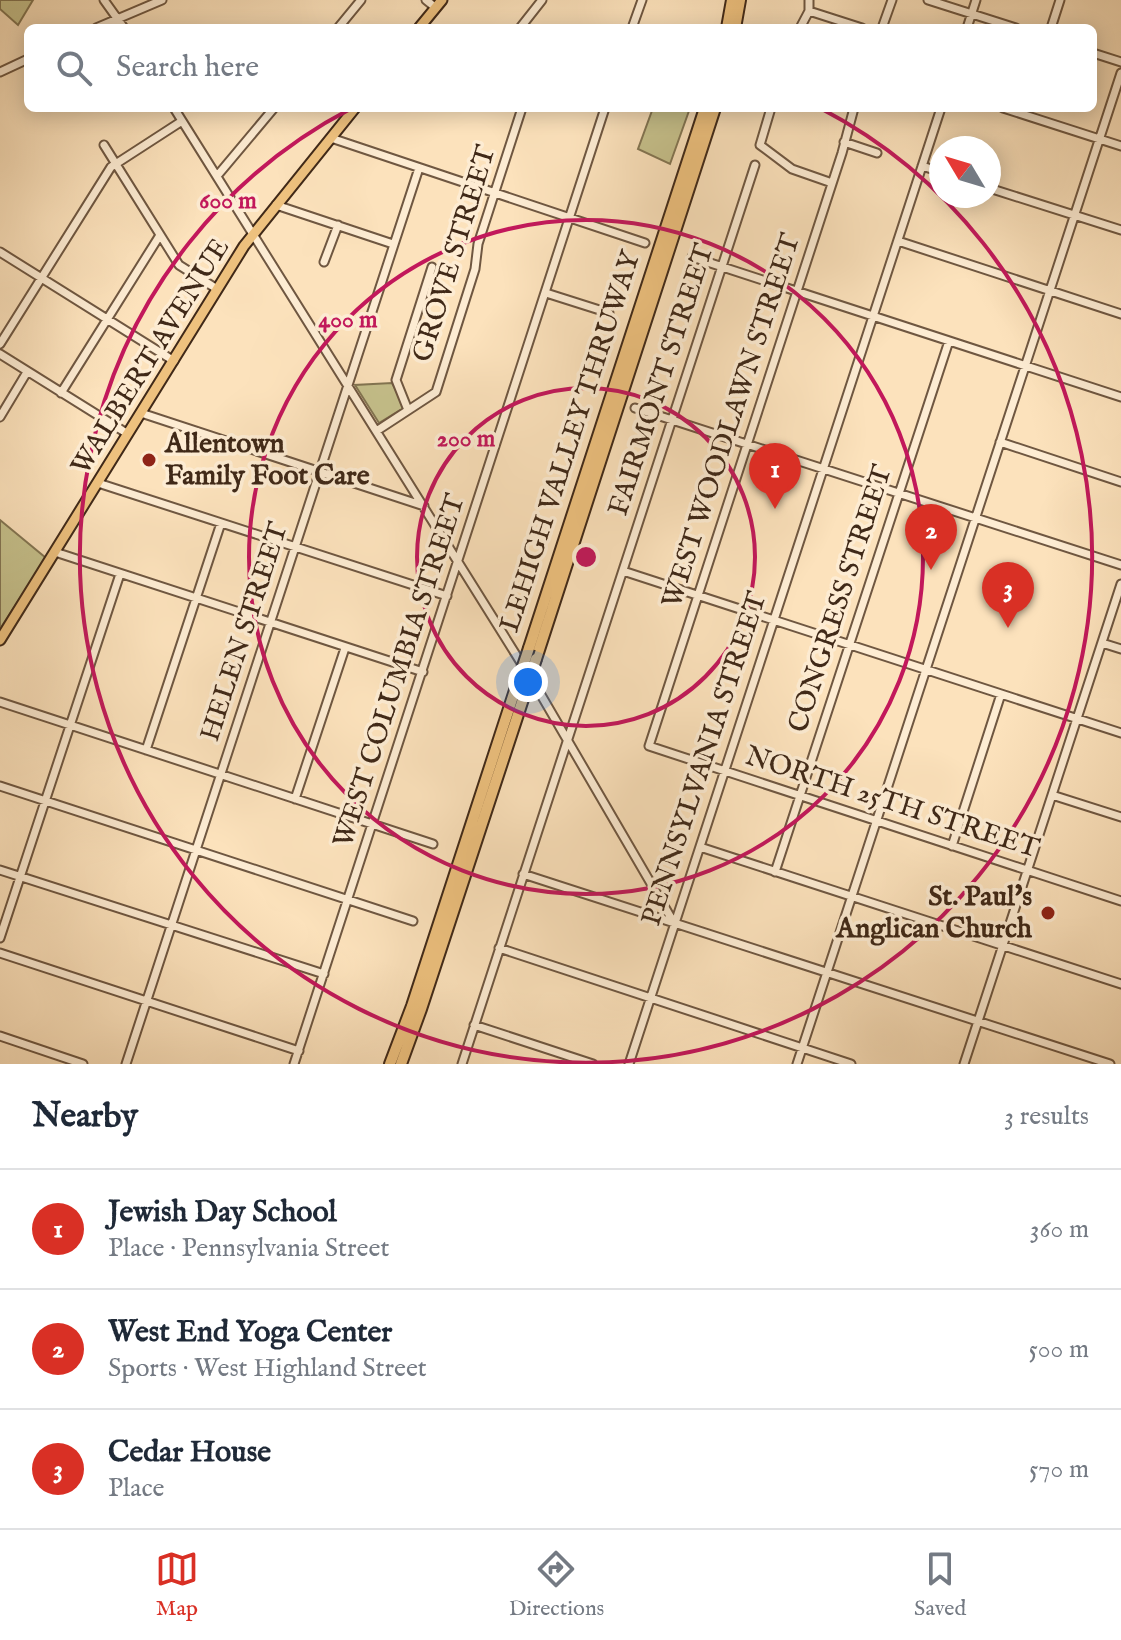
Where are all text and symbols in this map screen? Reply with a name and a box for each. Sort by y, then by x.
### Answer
search box [24,24,1097,112]
icon: search [52,46,96,90]
text: Search here [116,49,259,87]
north arrow [929,136,1001,208]
street label: GROVE STREET [405,141,505,367]
text: 600 m [199,186,257,217]
street label: WEST WOODLAWN STREET [655,229,809,613]
street label: WALBERT AVENUE [64,232,238,482]
street label: FAIRMONT STREET [602,239,723,520]
street label: LEHIGH VALLEY THRUWAY [493,245,650,637]
text: 400 m [318,305,378,336]
text: 200 m [437,424,496,455]
place label: Allentown Family Foot Care [164,427,370,494]
pin: 1 [749,443,801,509]
marker: Allentown Family Foot Care [140,451,158,469]
street label: CONGRESS STREET [781,460,901,737]
street label: WEST COLUMBIA STREET [326,489,474,852]
pin: 2 [905,504,957,570]
street label: HELEN STREET [193,518,297,746]
centre of rings [572,543,600,571]
pin: 3 [982,562,1034,628]
street label: PENNSYLVANIA STREET [634,587,776,930]
your location [508,662,548,702]
street label: NORTH 25TH STREET [741,739,1044,867]
place label: St. Paul's Anglican Church [835,880,1033,947]
marker: St. Paul's Anglican Church [1039,904,1057,922]
text: Nearby [32,1095,138,1138]
text: 3 results [1004,1100,1089,1133]
text: Jewish Day School [108,1194,337,1232]
text: 1 [53,1213,63,1246]
text: 360 m [1030,1213,1089,1246]
text: Place · Pennsylvania Street [108,1232,389,1265]
text: West End Yoga Center [108,1314,392,1352]
text: 2 [52,1333,64,1366]
text: 500 m [1028,1333,1089,1366]
text: Sports · West Highland Street [108,1352,427,1385]
text: Cedar House [108,1434,271,1472]
text: 3 [53,1453,63,1486]
text: 570 m [1029,1453,1089,1486]
text: Place [108,1472,164,1505]
tab: Map [155,1547,199,1623]
tab: Directions [509,1547,604,1623]
tab: Saved [914,1547,966,1623]

